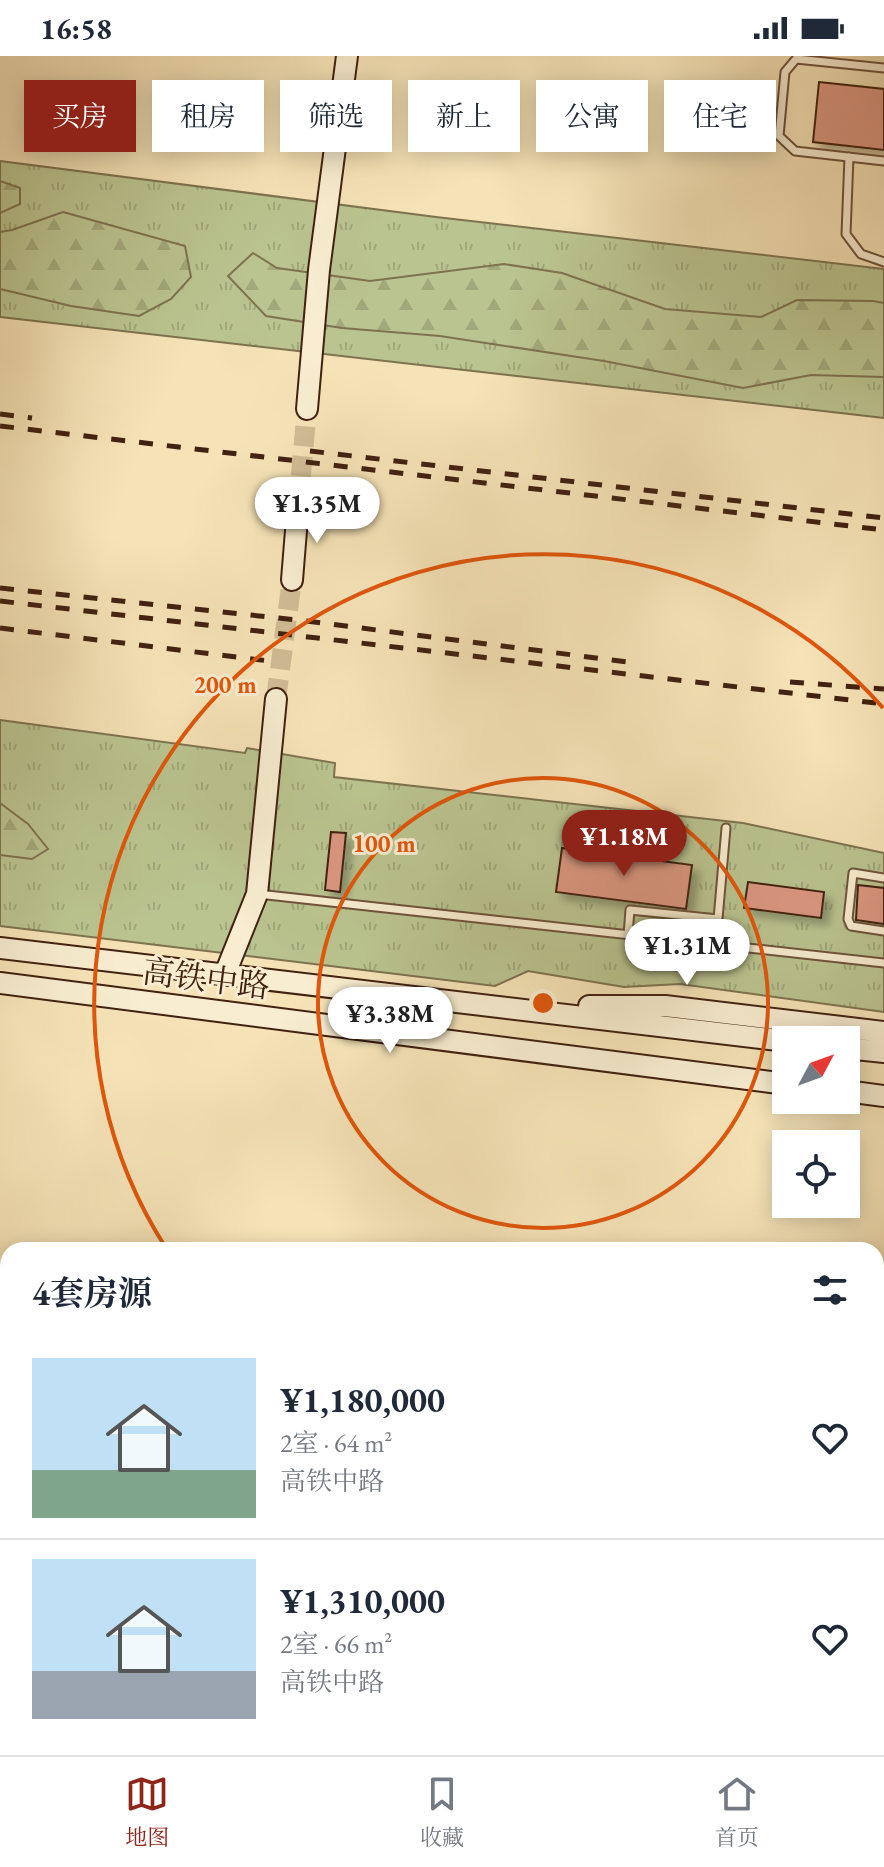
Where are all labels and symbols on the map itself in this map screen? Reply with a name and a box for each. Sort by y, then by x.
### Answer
pin: ¥1.35M [252,477,382,545]
text: 200 m [193,669,257,700]
pin: ¥1.18M [559,810,689,878]
text: 100 m [352,828,416,859]
pin: ¥1.31M [622,919,752,987]
street label: 高铁中路 [140,950,272,1008]
pin: ¥3.38M [325,987,455,1055]
centre of rings [529,989,557,1017]
north arrow [772,1026,860,1114]

